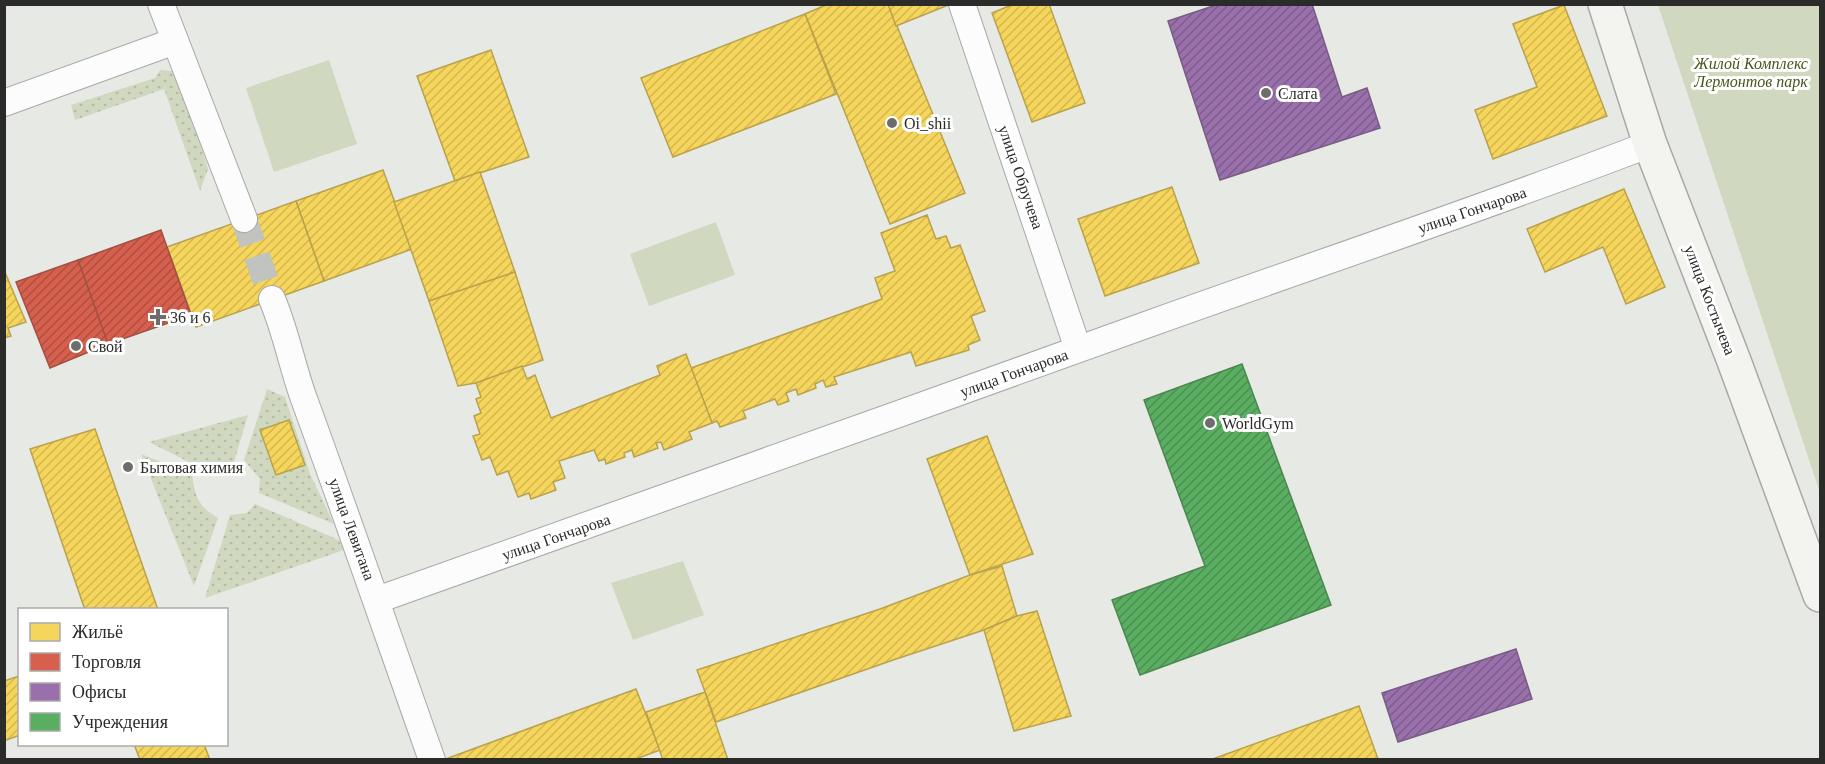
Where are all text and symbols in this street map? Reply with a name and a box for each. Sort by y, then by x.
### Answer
park label: Жилой Комплекс Лермонтов парк [1693,55,1808,91]
place label: Слата [1278,85,1318,102]
marker: Слата [1259,86,1273,100]
place label: Oi_shii [904,115,952,132]
marker: Oi_shii [885,116,899,130]
street label: улица Обручева [994,123,1047,231]
street label: улица Гончарова [1416,183,1529,237]
street label: улица Костычева [1680,243,1739,358]
place label: 36 и 6 [170,309,211,326]
marker: 36 и 6 [151,310,165,324]
place label: Свой [88,338,123,355]
marker: Свой [69,339,83,353]
street label: улица Гончарова [958,346,1071,401]
place label: WorldGym [1222,415,1294,433]
marker: WorldGym [1203,416,1217,430]
place label: Бытовая химия [140,459,244,476]
marker: Бытовая химия [121,460,135,474]
street label: улица Левитана [325,476,378,583]
street label: улица Гончарова [500,510,613,564]
legend [18,608,228,746]
text: Жильё [72,622,123,642]
text: Торговля [72,652,141,672]
text: Офисы [72,682,126,702]
text: Учреждения [72,712,168,732]

